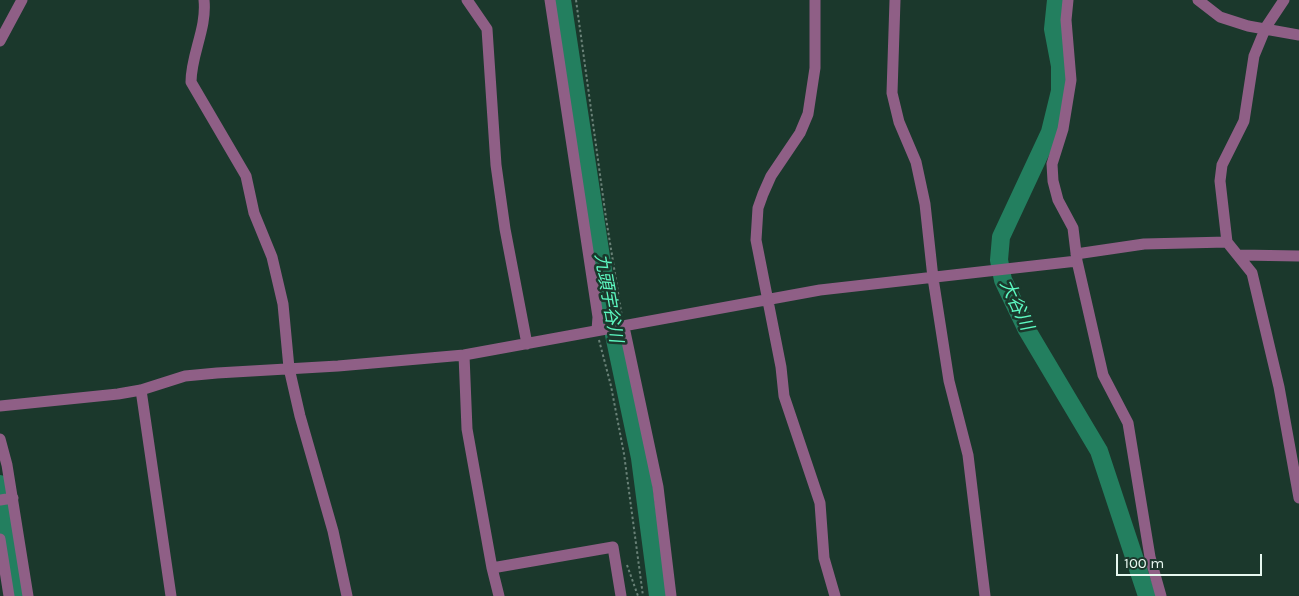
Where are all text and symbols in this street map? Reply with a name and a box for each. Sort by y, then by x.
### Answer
water label: 九頭宇谷川 [590,252,626,344]
water label: 大谷川 [995,276,1037,334]
scale bar [1119,544,1265,576]
text: 100 m [1124,554,1164,572]

